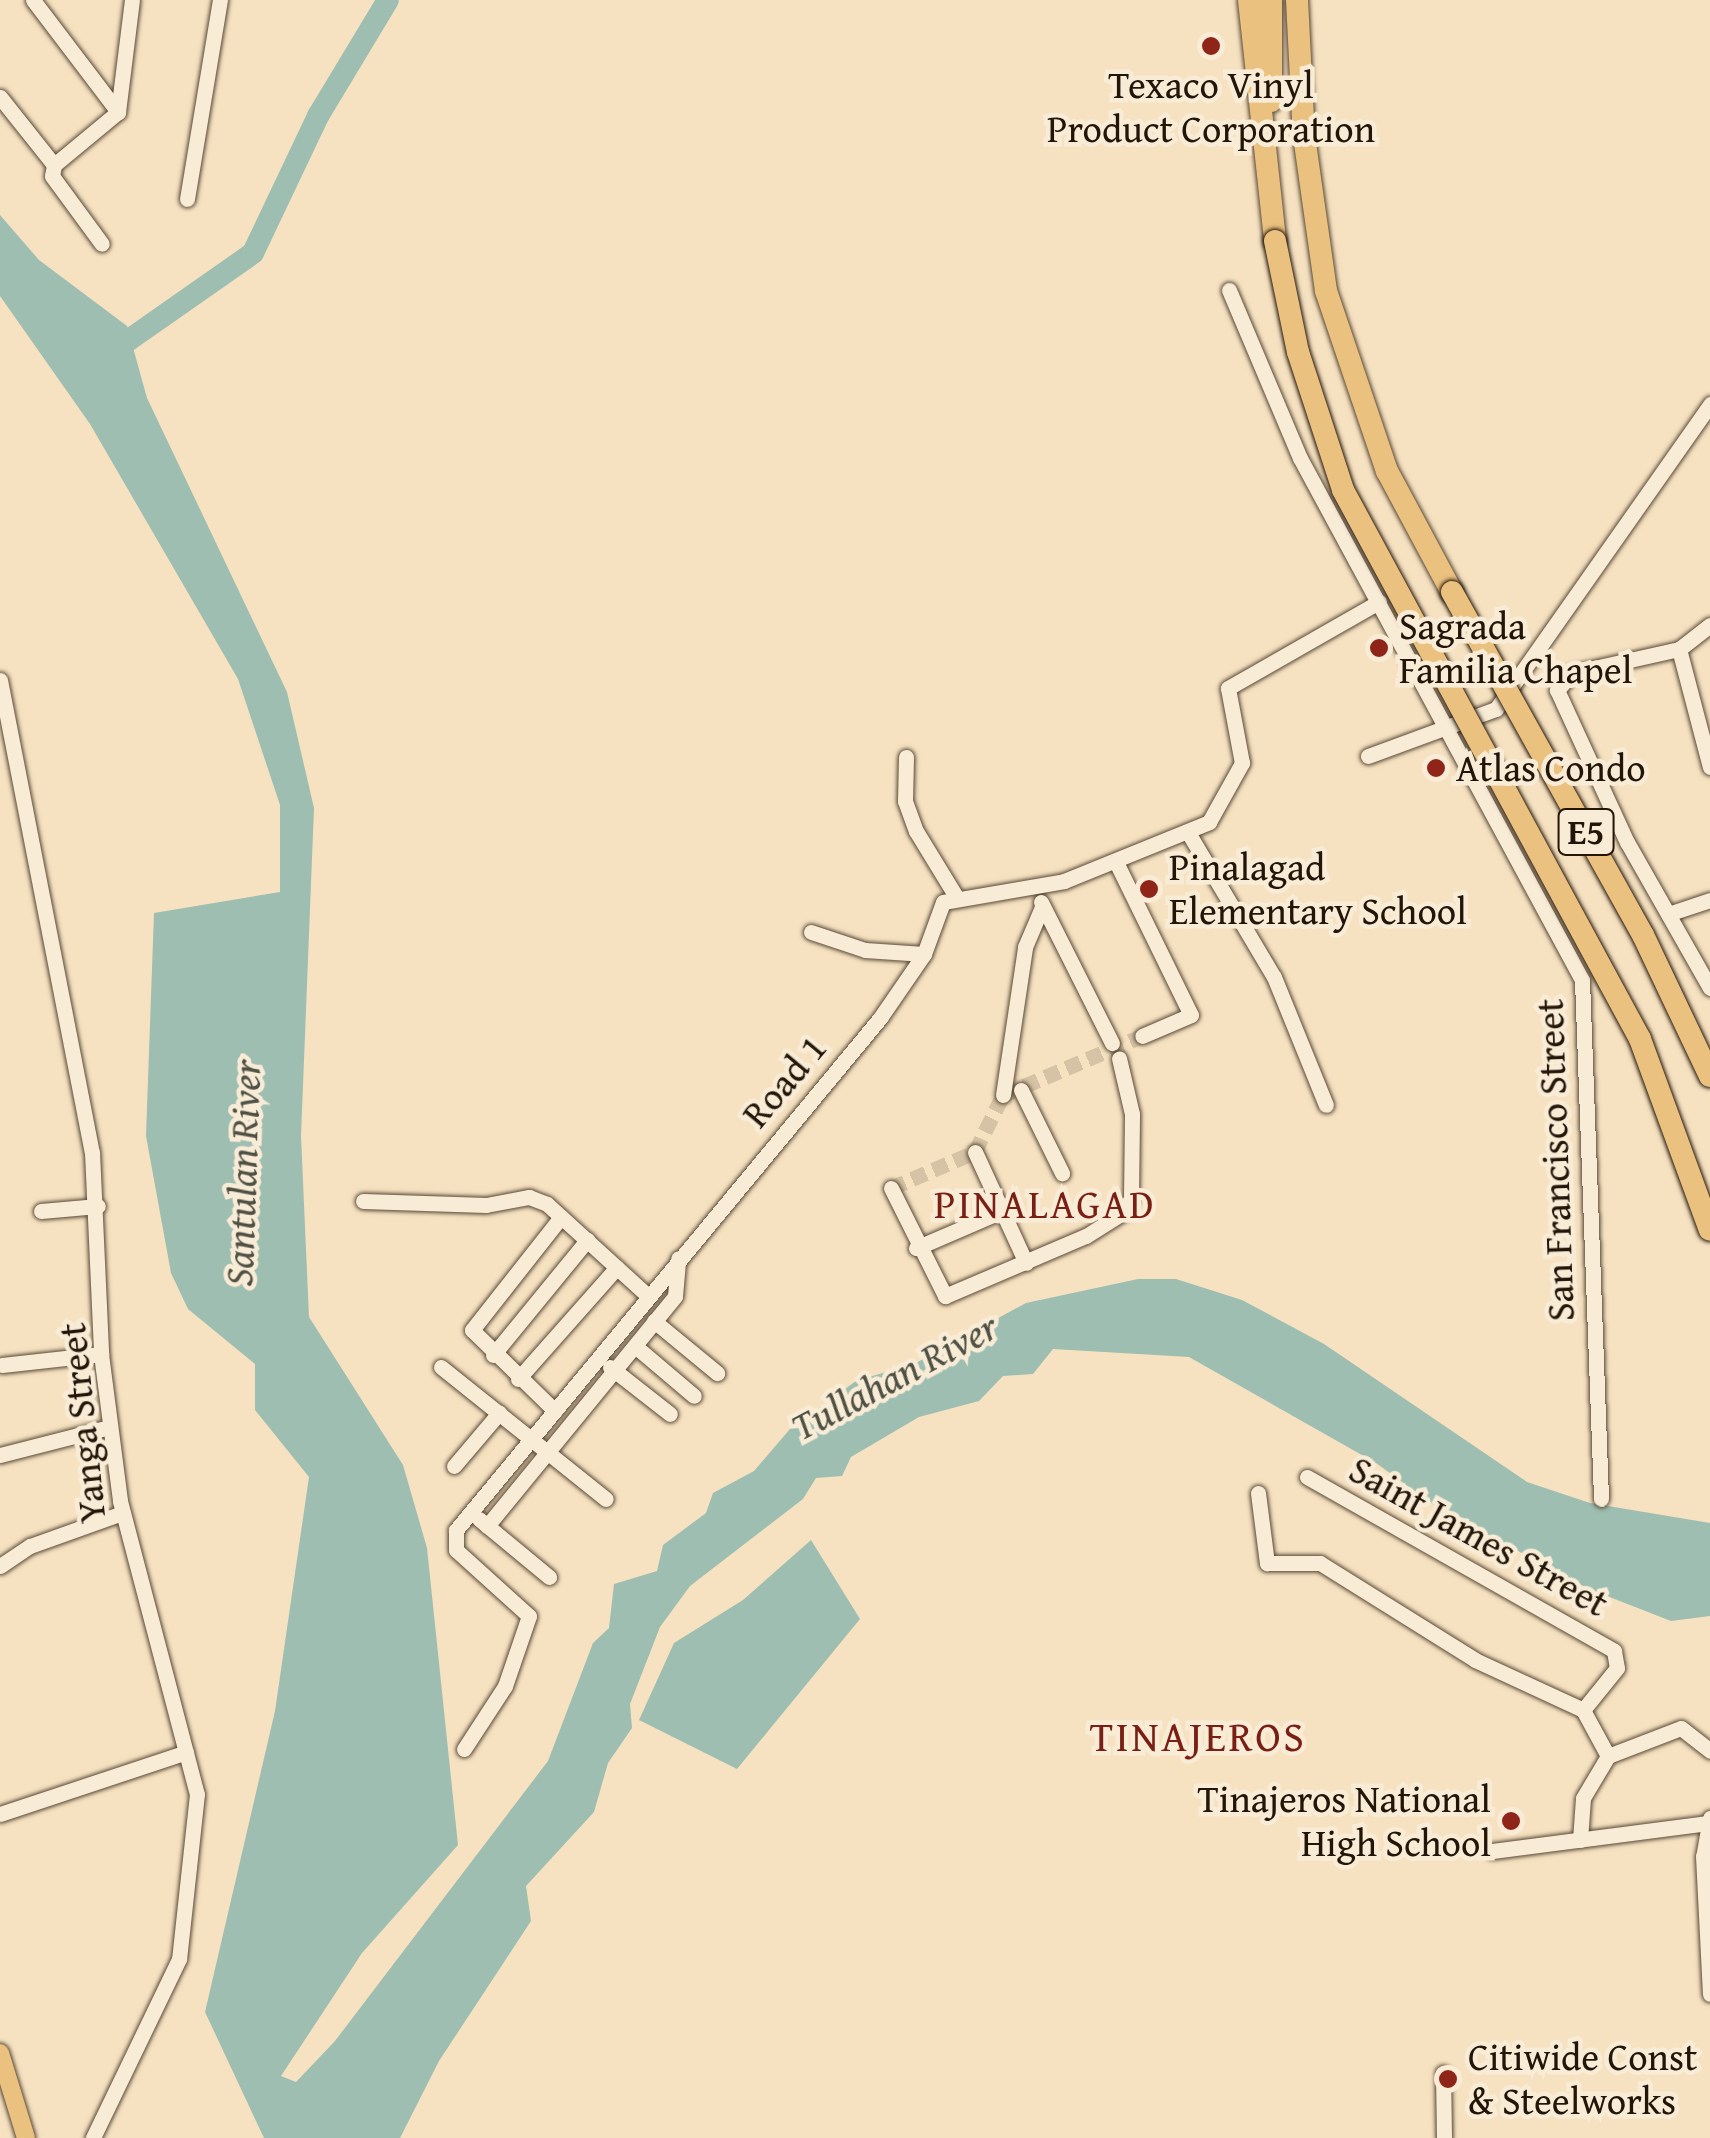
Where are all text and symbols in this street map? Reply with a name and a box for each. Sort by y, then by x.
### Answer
marker: Texaco Vinyl Product Corporation [1200,35,1222,57]
place label: Texaco Vinyl Product Corporation [1047,62,1375,152]
place label: Sagrada Familia Chapel [1399,603,1632,692]
marker: Sagrada Familia Chapel [1368,637,1390,659]
place label: Atlas Condo [1456,745,1646,791]
marker: Atlas Condo [1425,757,1447,779]
road number: E5 [1556,802,1616,862]
place label: Pinalagad Elementary School [1169,844,1467,934]
marker: Pinalagad Elementary School [1138,878,1160,900]
street label: San Francisco Street [1527,998,1583,1322]
street label: Road 1 [732,1026,836,1136]
water label: Santulan River [214,1059,270,1287]
district label: PINALAGAD [934,1180,1156,1228]
water label: Tullahan River [782,1302,1006,1450]
street label: Yanga Street [49,1321,115,1525]
street label: Saint James Street [1342,1446,1616,1626]
district label: TINAJEROS [1090,1711,1306,1761]
place label: Tinajeros National High School [1198,1776,1491,1866]
marker: Tinajeros National High School [1500,1810,1522,1832]
place label: Citiwide Const & Steelworks [1468,2034,1697,2124]
marker: Citiwide Const & Steelworks [1437,2068,1459,2090]

